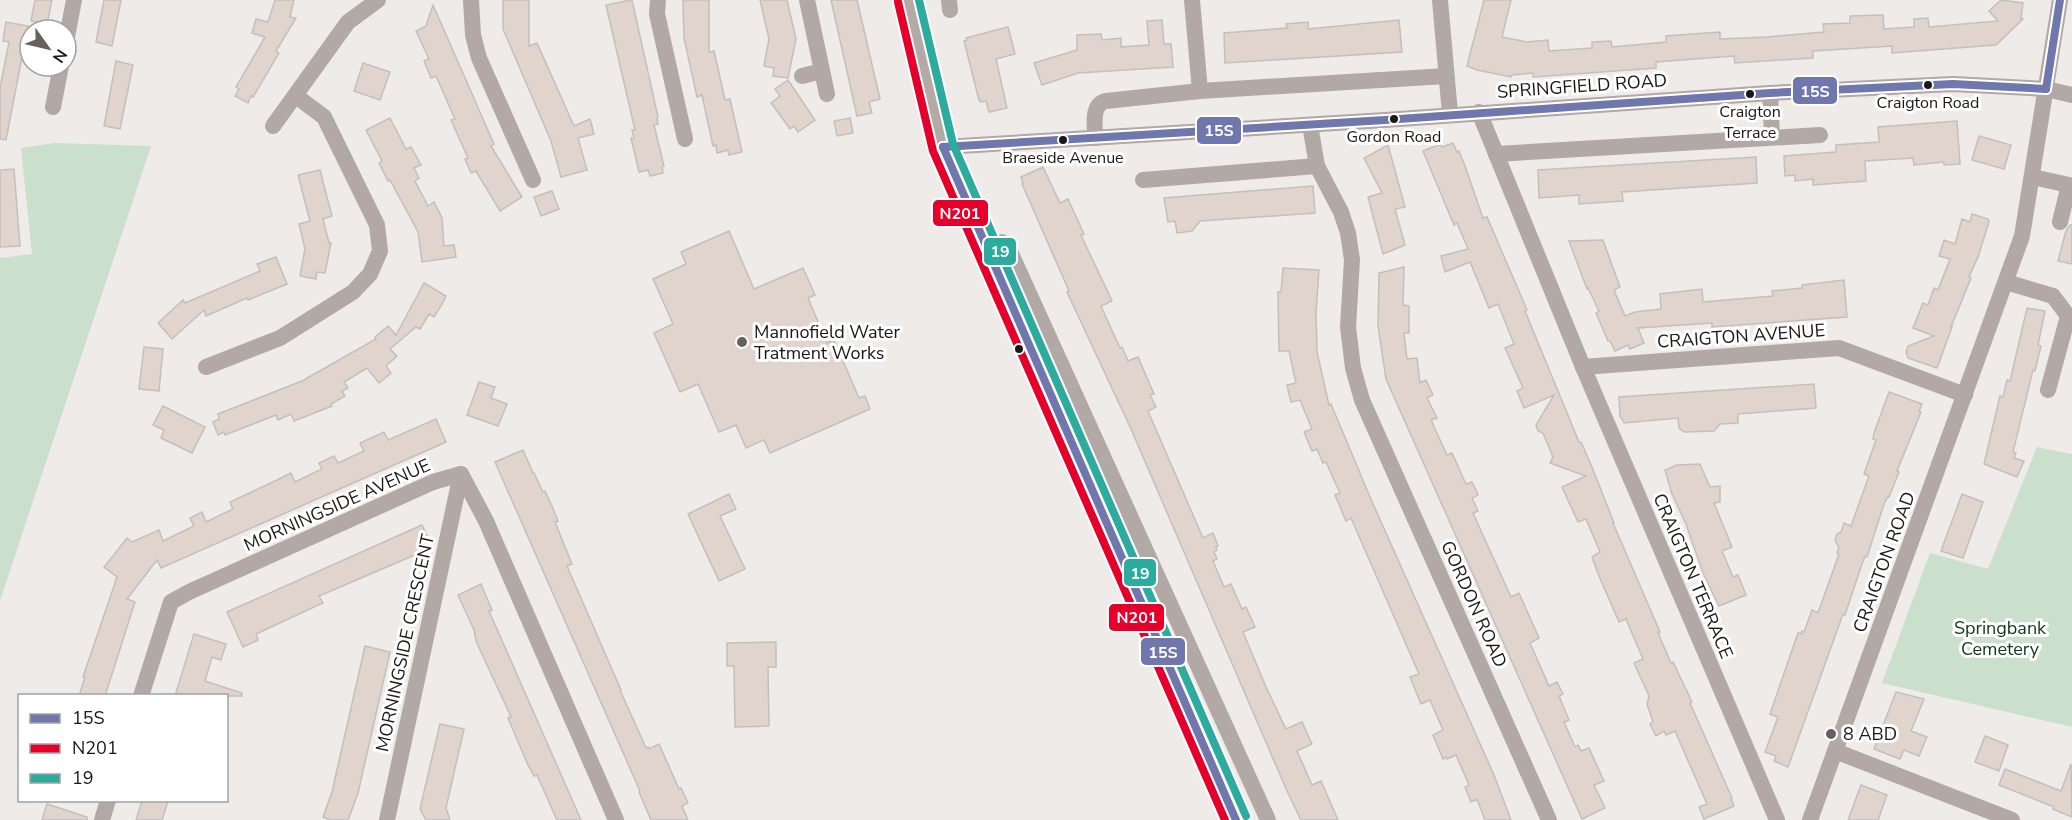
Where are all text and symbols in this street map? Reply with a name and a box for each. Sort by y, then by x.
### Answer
north arrow [18,18,78,78]
text: N [47,45,72,67]
street label: SPRINGFIELD ROAD [1496,68,1668,104]
line badge: 15S [1792,76,1838,105]
marker: Craigton Road [1922,79,1934,91]
text: 15S [1800,81,1830,103]
marker: Craigton Terrace [1744,88,1756,100]
place label: Craigton Road [1877,92,1979,114]
place label: Craigton Terrace [1719,101,1781,144]
marker: Gordon Road [1388,113,1400,125]
line badge: 15S [1196,116,1242,145]
text: 15S [1204,120,1234,142]
place label: Gordon Road [1347,126,1441,148]
marker: Braeside Avenue [1057,134,1069,146]
place label: Braeside Avenue [1002,147,1124,169]
line badge: N201 [932,199,989,227]
text: N201 [940,203,980,225]
line badge: 19 [983,237,1017,266]
text: 19 [990,241,1010,263]
street label: CRAIGTON AVENUE [1656,318,1826,354]
place label: Mannofield Water Tratment Works [754,320,900,365]
marker: Mannofield Water Tratment Works [735,335,749,349]
unlabelled marker [1013,343,1025,355]
street label: MORNINGSIDE AVENUE [240,453,434,557]
street label: CRAIGTON ROAD [1847,488,1921,636]
street label: CRAIGTON TERRACE [1647,490,1739,662]
street label: MORNINGSIDE CRESCENT [370,532,440,754]
street label: GORDON ROAD [1435,537,1513,671]
line badge: 19 [1123,558,1157,587]
text: 19 [1130,563,1150,585]
line badge: N201 [1108,603,1165,632]
text: N201 [1117,607,1157,629]
park label: Springbank Cemetery [1954,616,2047,661]
line badge: 15S [1140,637,1186,666]
text: 15S [1148,642,1178,664]
legend [18,694,228,802]
text: 15S [72,706,105,730]
place label: 8 ABD [1843,722,1897,746]
marker: 8 ABD [1824,727,1838,741]
text: N201 [72,736,118,760]
text: 19 [72,766,94,790]

